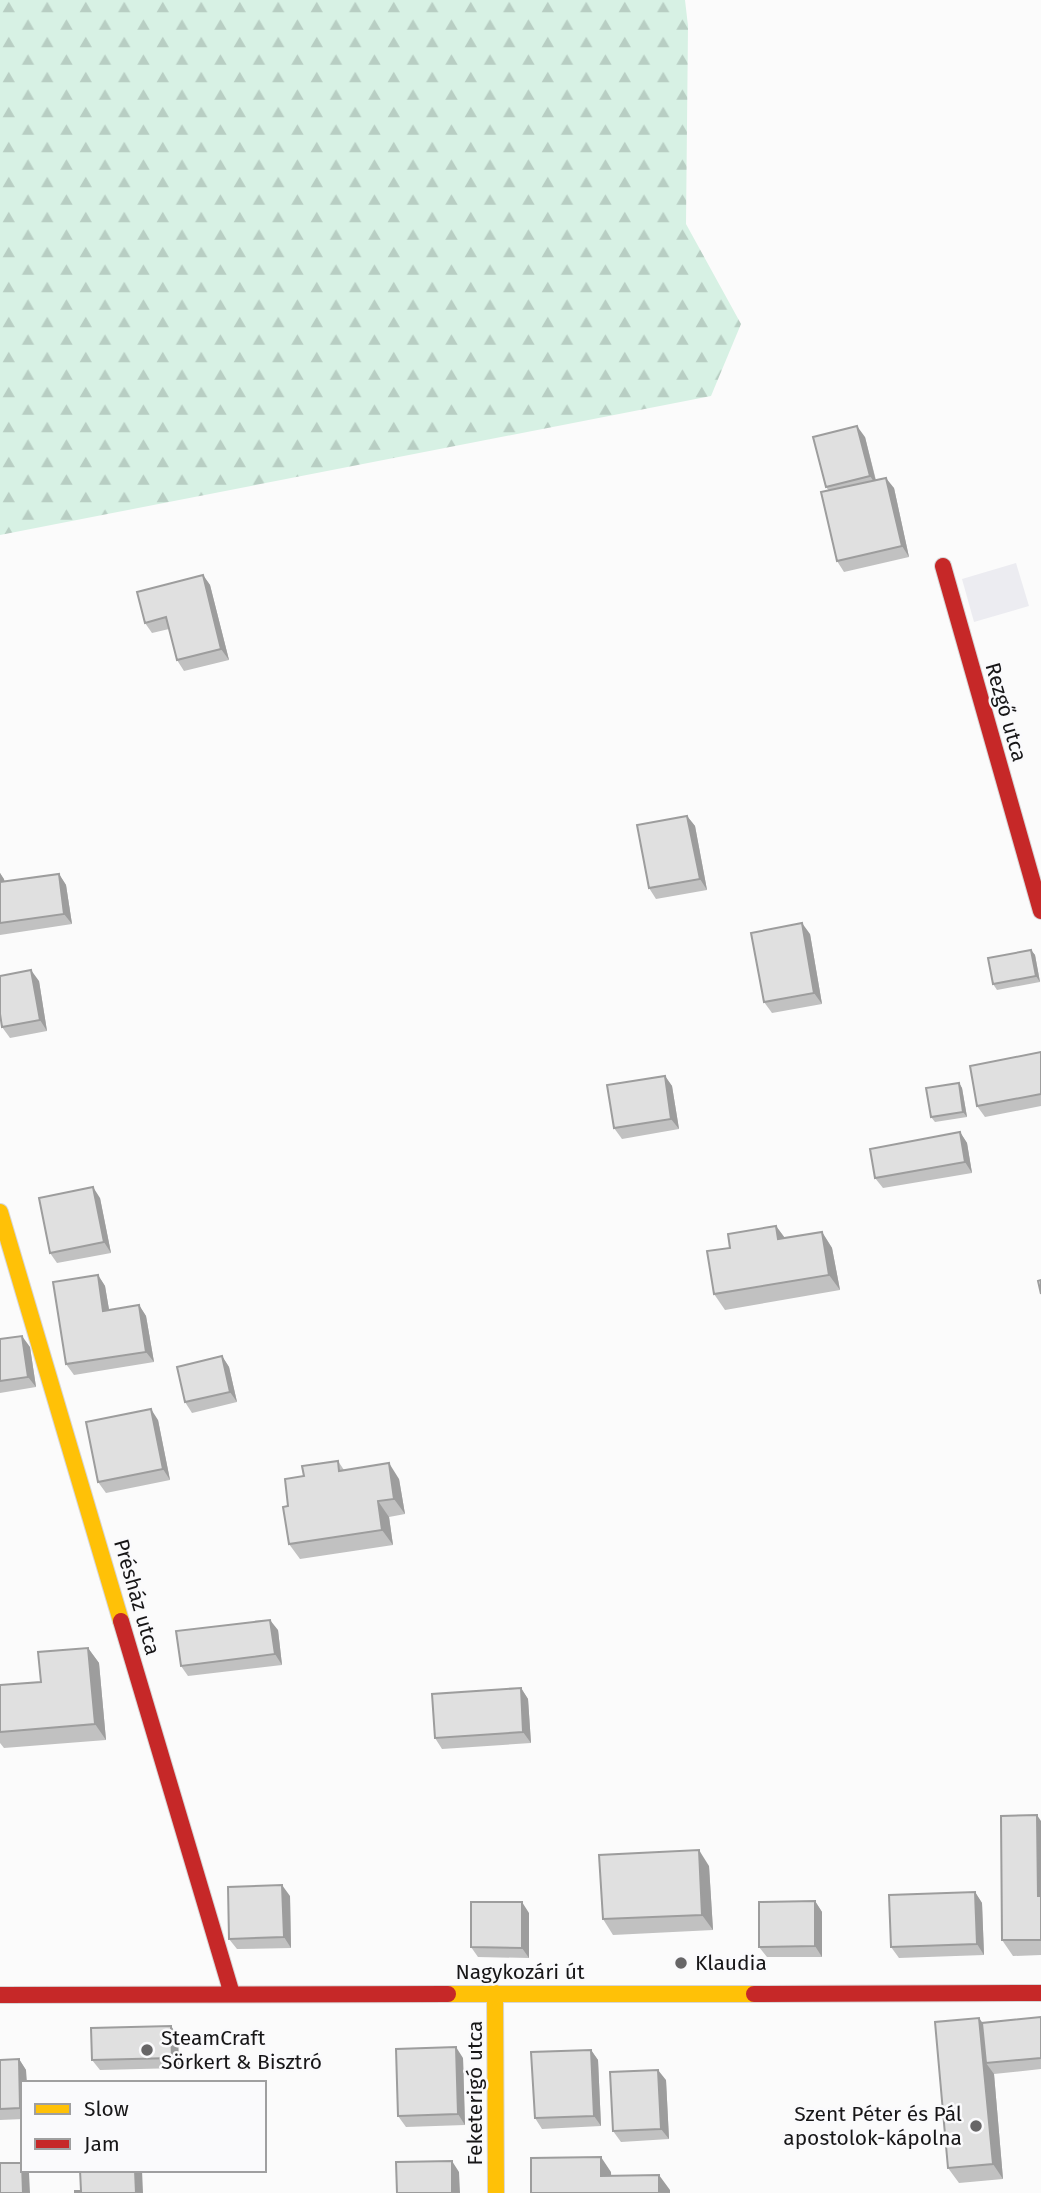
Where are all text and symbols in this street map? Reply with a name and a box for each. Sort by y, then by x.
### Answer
street label: Rezgő utca [979,659,1033,765]
street label: Présház utca [108,1536,166,1658]
place label: Klaudia [695,1950,767,1976]
marker: Klaudia [673,1955,689,1971]
street label: Nagykozári út [455,1959,585,1985]
street label: Feketerigó utca [462,2021,488,2165]
place label: SteamCraft Sörkert & Bisztró [161,2025,322,2075]
marker: SteamCraft Sörkert & Bisztró [139,2042,155,2058]
legend [21,2081,266,2172]
text: Slow [84,2096,129,2122]
place label: Szent Péter és Pál apostolok-kápolna [783,2101,962,2151]
marker: Szent Péter és Pál apostolok-kápolna [968,2118,984,2134]
text: Jam [84,2131,120,2157]

